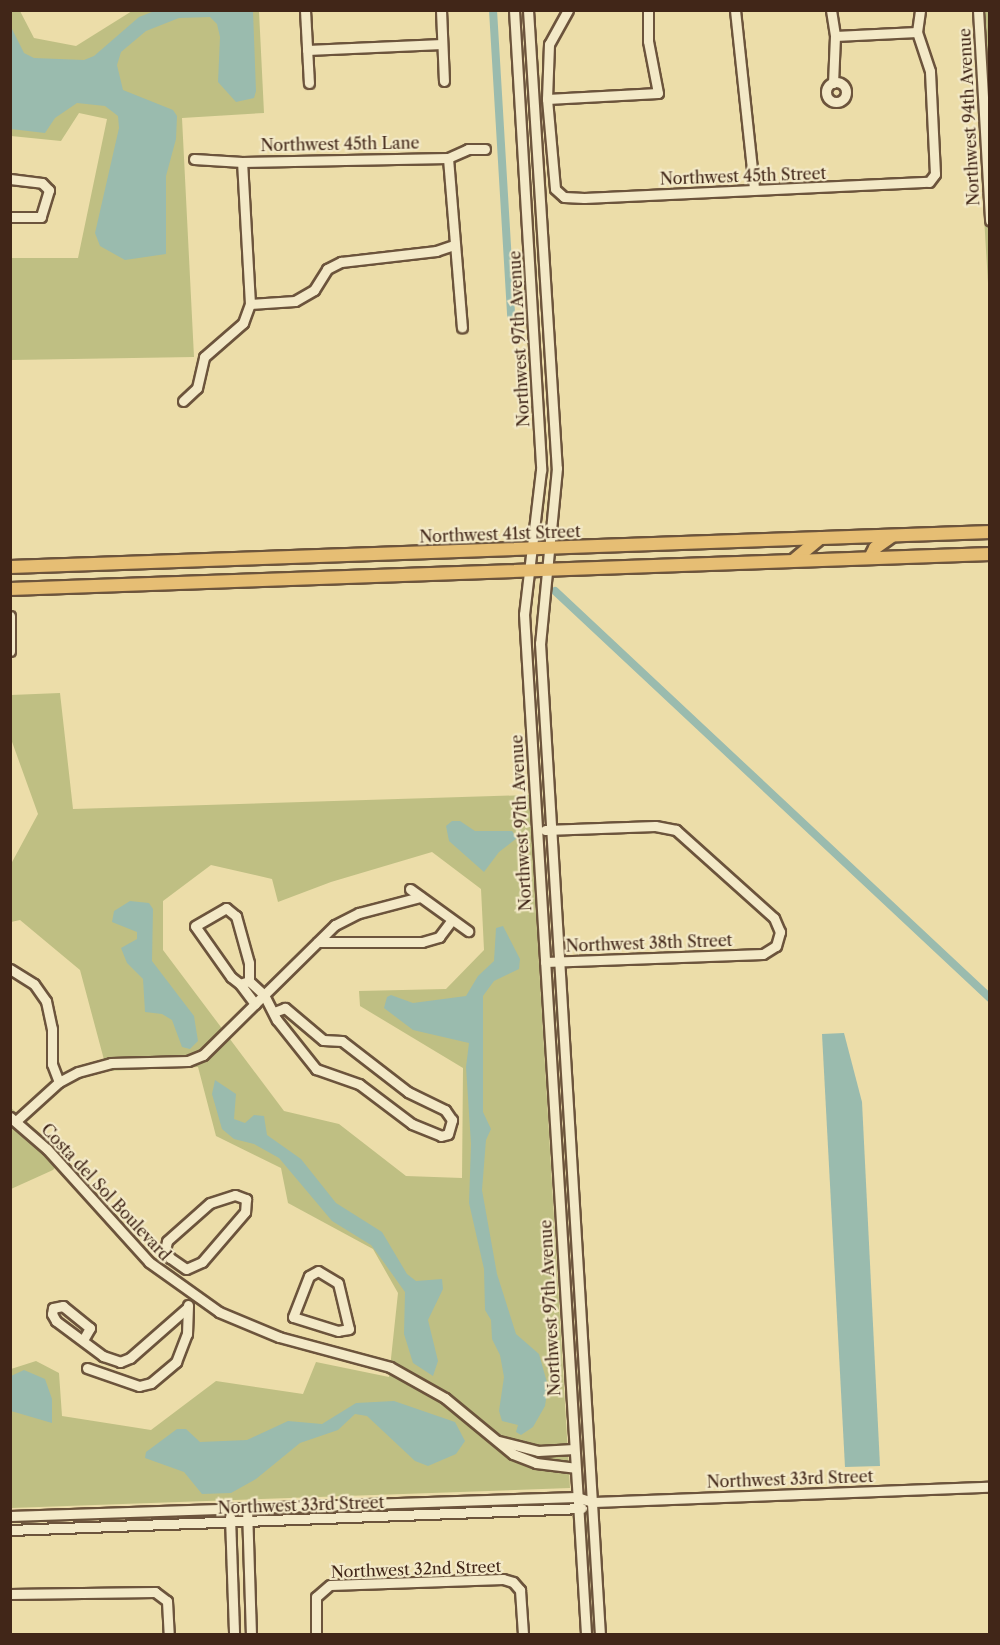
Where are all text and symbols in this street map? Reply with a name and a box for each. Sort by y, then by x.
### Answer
street label: Northwest 94th Avenue [955,27,983,207]
street label: Northwest 45th Lane [260,133,420,155]
street label: Northwest 45th Street [660,164,826,188]
street label: Northwest 97th Avenue [505,250,533,428]
street label: Northwest 41st Street [419,522,581,546]
street label: Northwest 97th Avenue [507,734,535,912]
street label: Northwest 38th Street [565,930,733,956]
street label: Costa del Sol Boulevard [37,1119,175,1265]
street label: Northwest 97th Avenue [536,1219,564,1397]
street label: Northwest 33rd Street [706,1466,874,1492]
street label: Northwest 33rd Street [217,1492,385,1518]
street label: Northwest 32nd Street [330,1556,502,1582]

